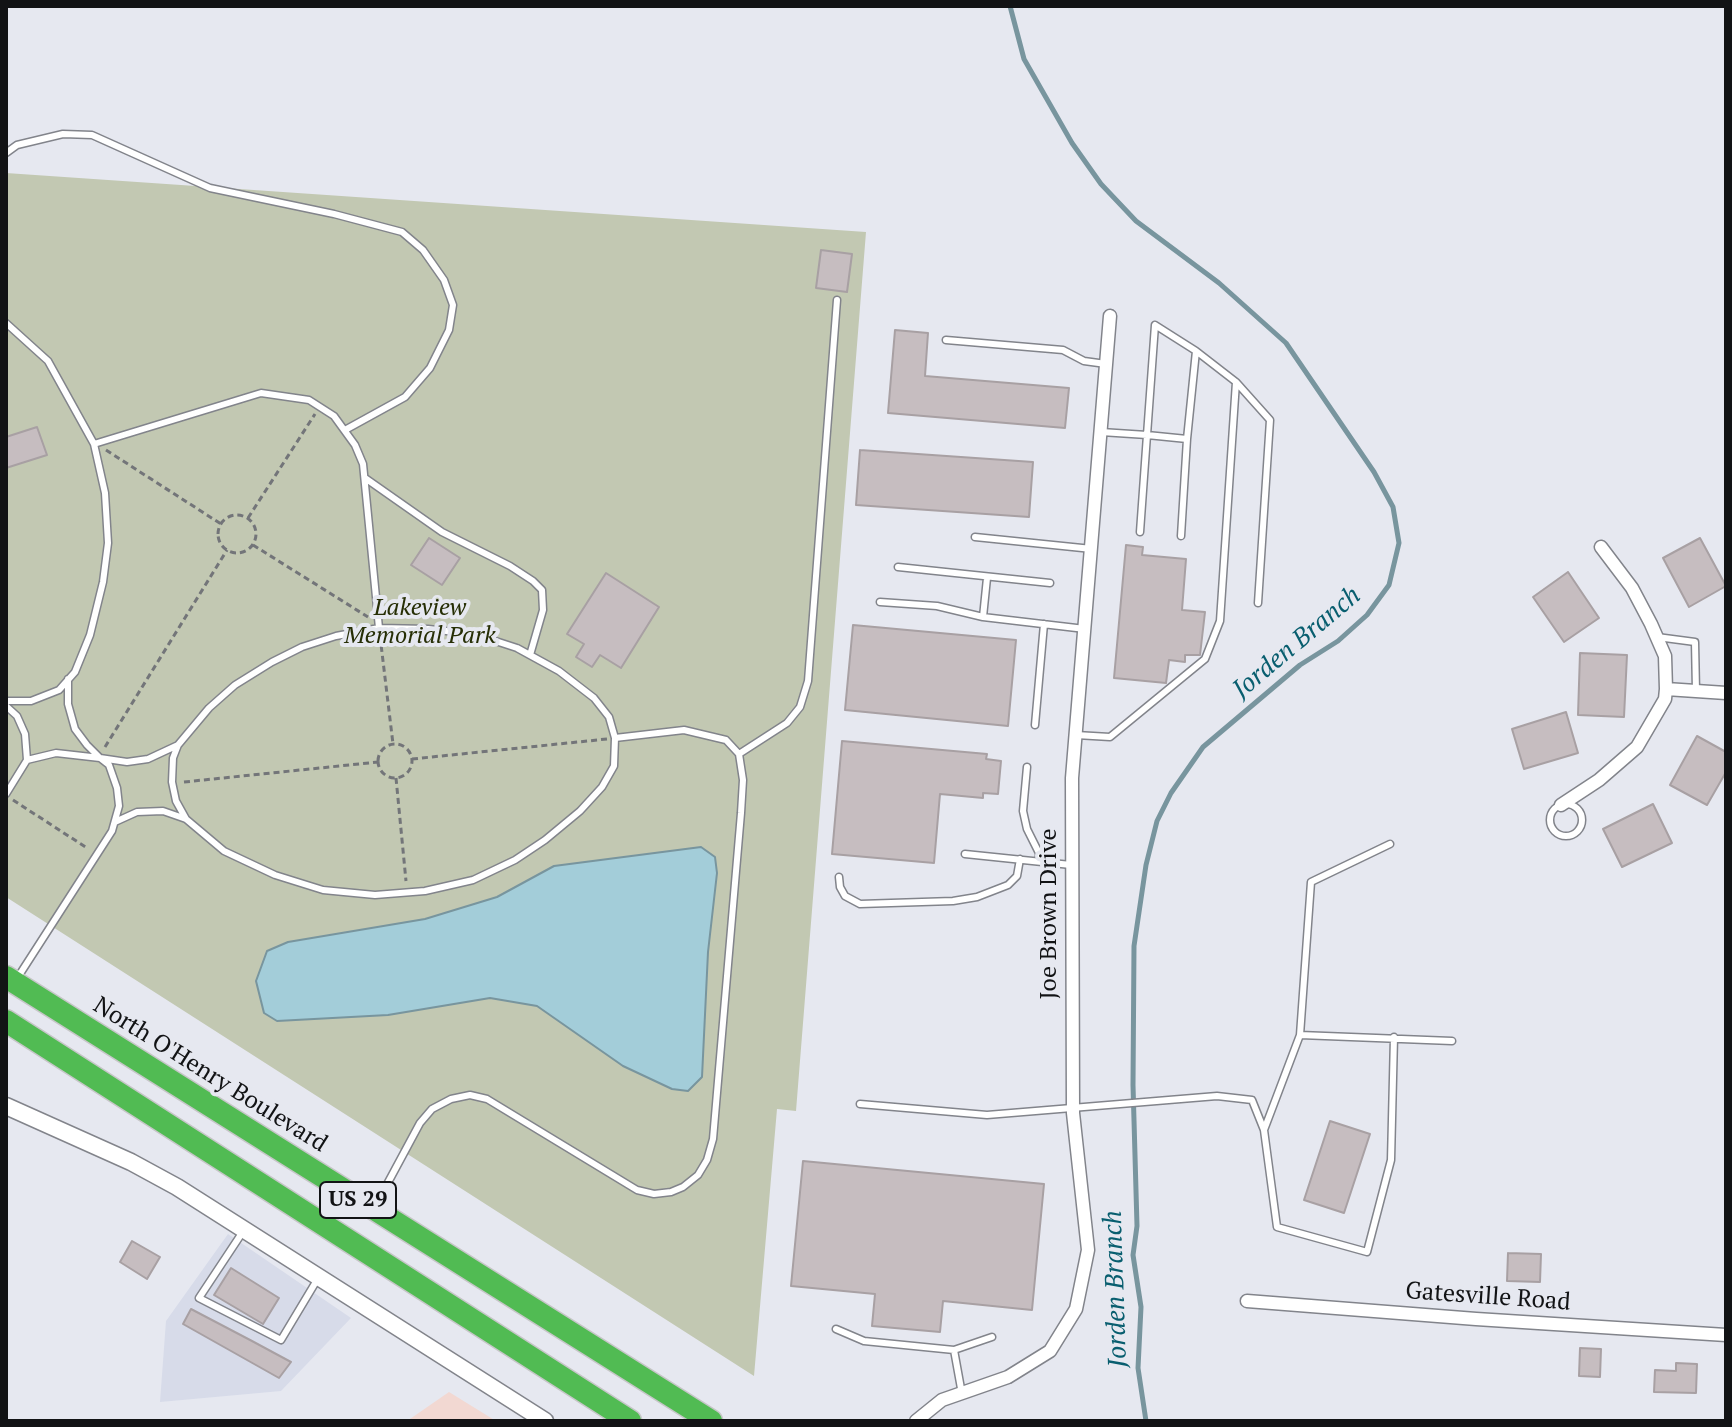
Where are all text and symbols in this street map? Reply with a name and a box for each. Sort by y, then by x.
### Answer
water label: Jorden Branch [1227,580,1367,706]
park label: Lakeview Memorial Park [344,594,496,650]
street label: Joe Brown Drive [1035,828,1063,1000]
street label: North O'Henry Boulevard [88,991,332,1159]
road number: US 29 [320,1182,396,1218]
water label: Jorden Branch [1098,1210,1134,1368]
street label: Gatesville Road [1405,1277,1571,1317]

